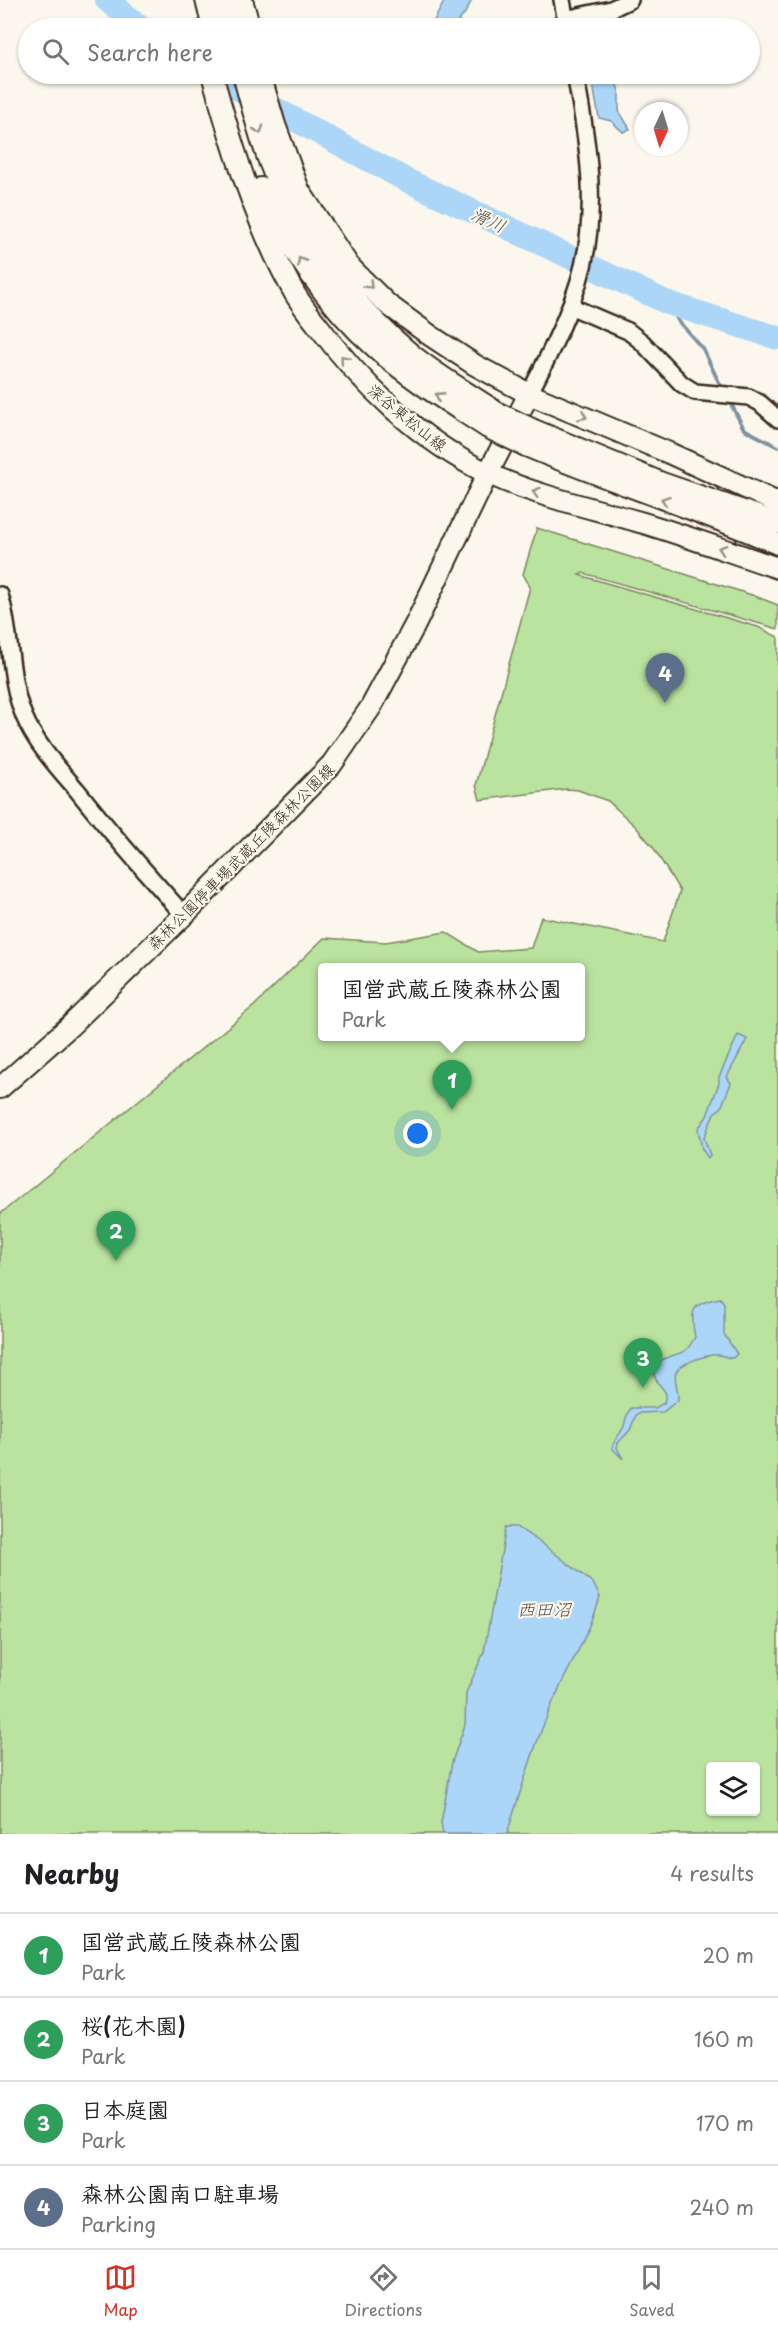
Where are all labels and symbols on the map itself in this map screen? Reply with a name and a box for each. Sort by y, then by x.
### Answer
north arrow [634,102,688,156]
one-way arrow [251,124,264,135]
water label: 滑川 [467,199,511,239]
one-way arrow [297,257,309,267]
one-way arrow [361,278,372,289]
one-way arrow [340,355,351,366]
street label: 深谷東松山線 [363,377,453,457]
one-way arrow [435,392,446,403]
one-way arrow [577,409,588,421]
one-way arrow [531,487,542,500]
one-way arrow [660,494,671,507]
one-way arrow [718,544,728,557]
pin: 4 [646,654,684,703]
street label: 森林公園停車場武蔵丘陵森林公園線 [141,757,339,955]
pin: 1 [432,1060,472,1110]
your location [403,1119,432,1148]
pin: 2 [96,1212,136,1261]
pin: 3 [624,1338,662,1388]
water label: 西田沼 [517,1595,573,1622]

